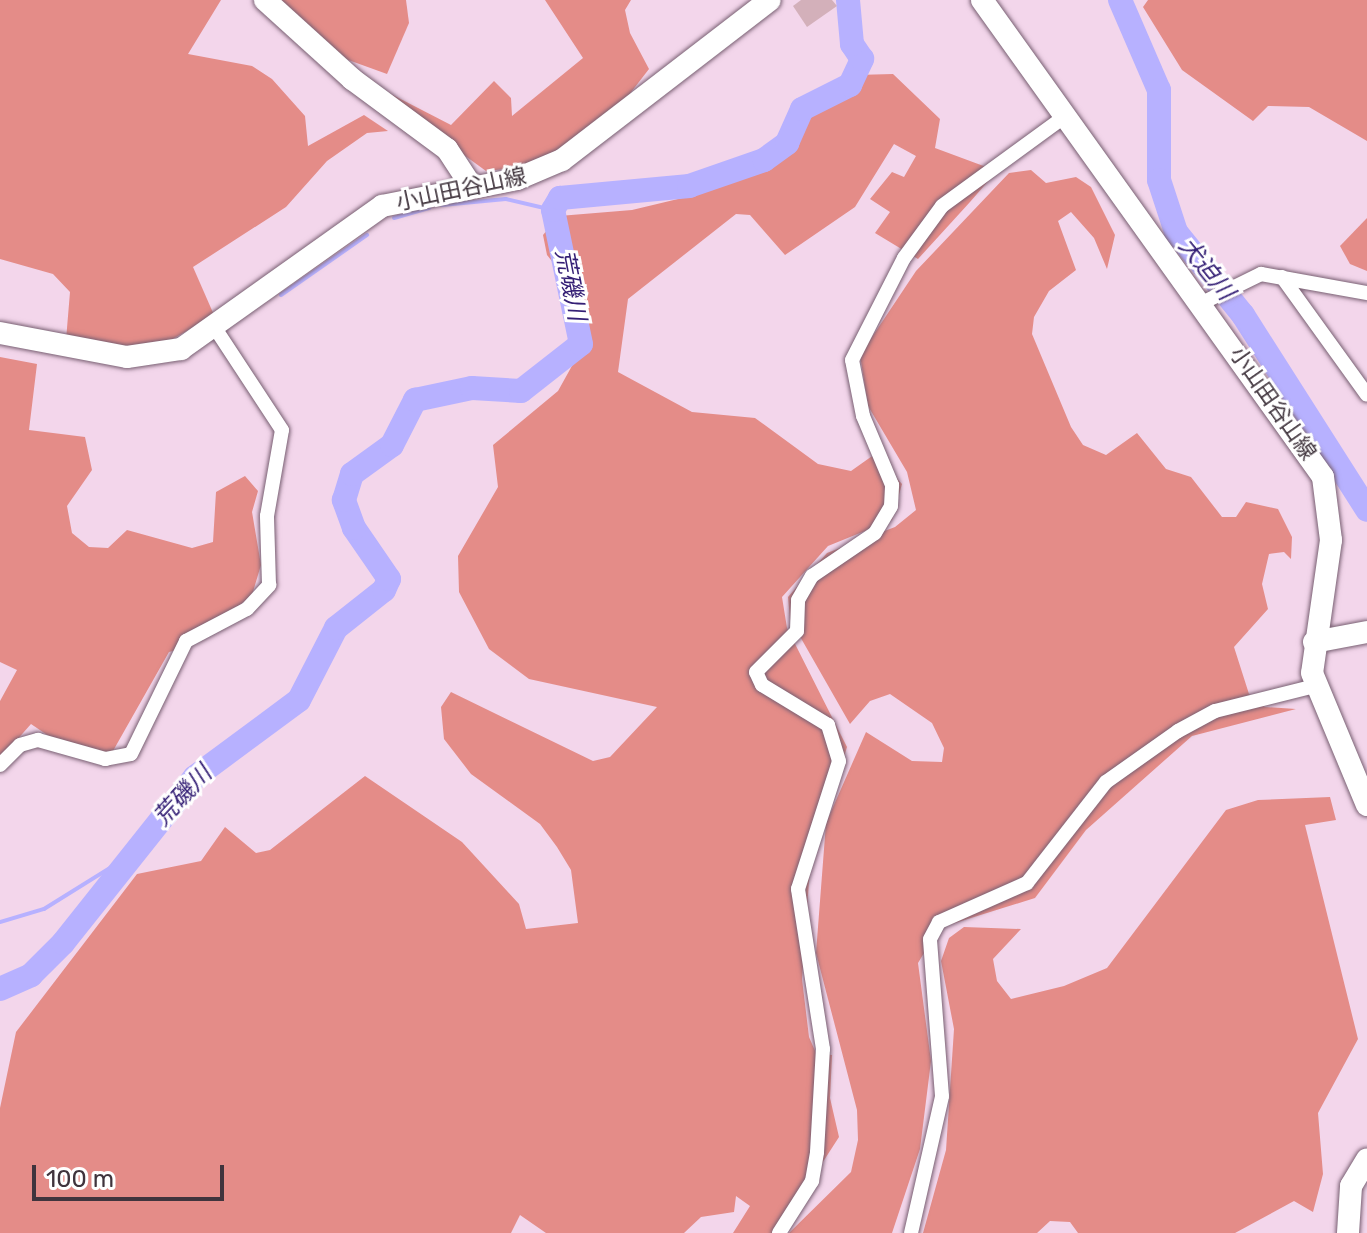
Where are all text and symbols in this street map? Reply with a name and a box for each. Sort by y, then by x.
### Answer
street label: 小山田谷山線 [394,162,528,216]
water label: 犬迫川 [1172,232,1240,306]
water label: 荒磯川 [549,247,591,323]
street label: 小山田谷山線 [1224,341,1322,465]
water label: 荒磯川 [148,760,218,832]
scale bar [36,1149,228,1199]
text: 100 m [46,1165,114,1193]

